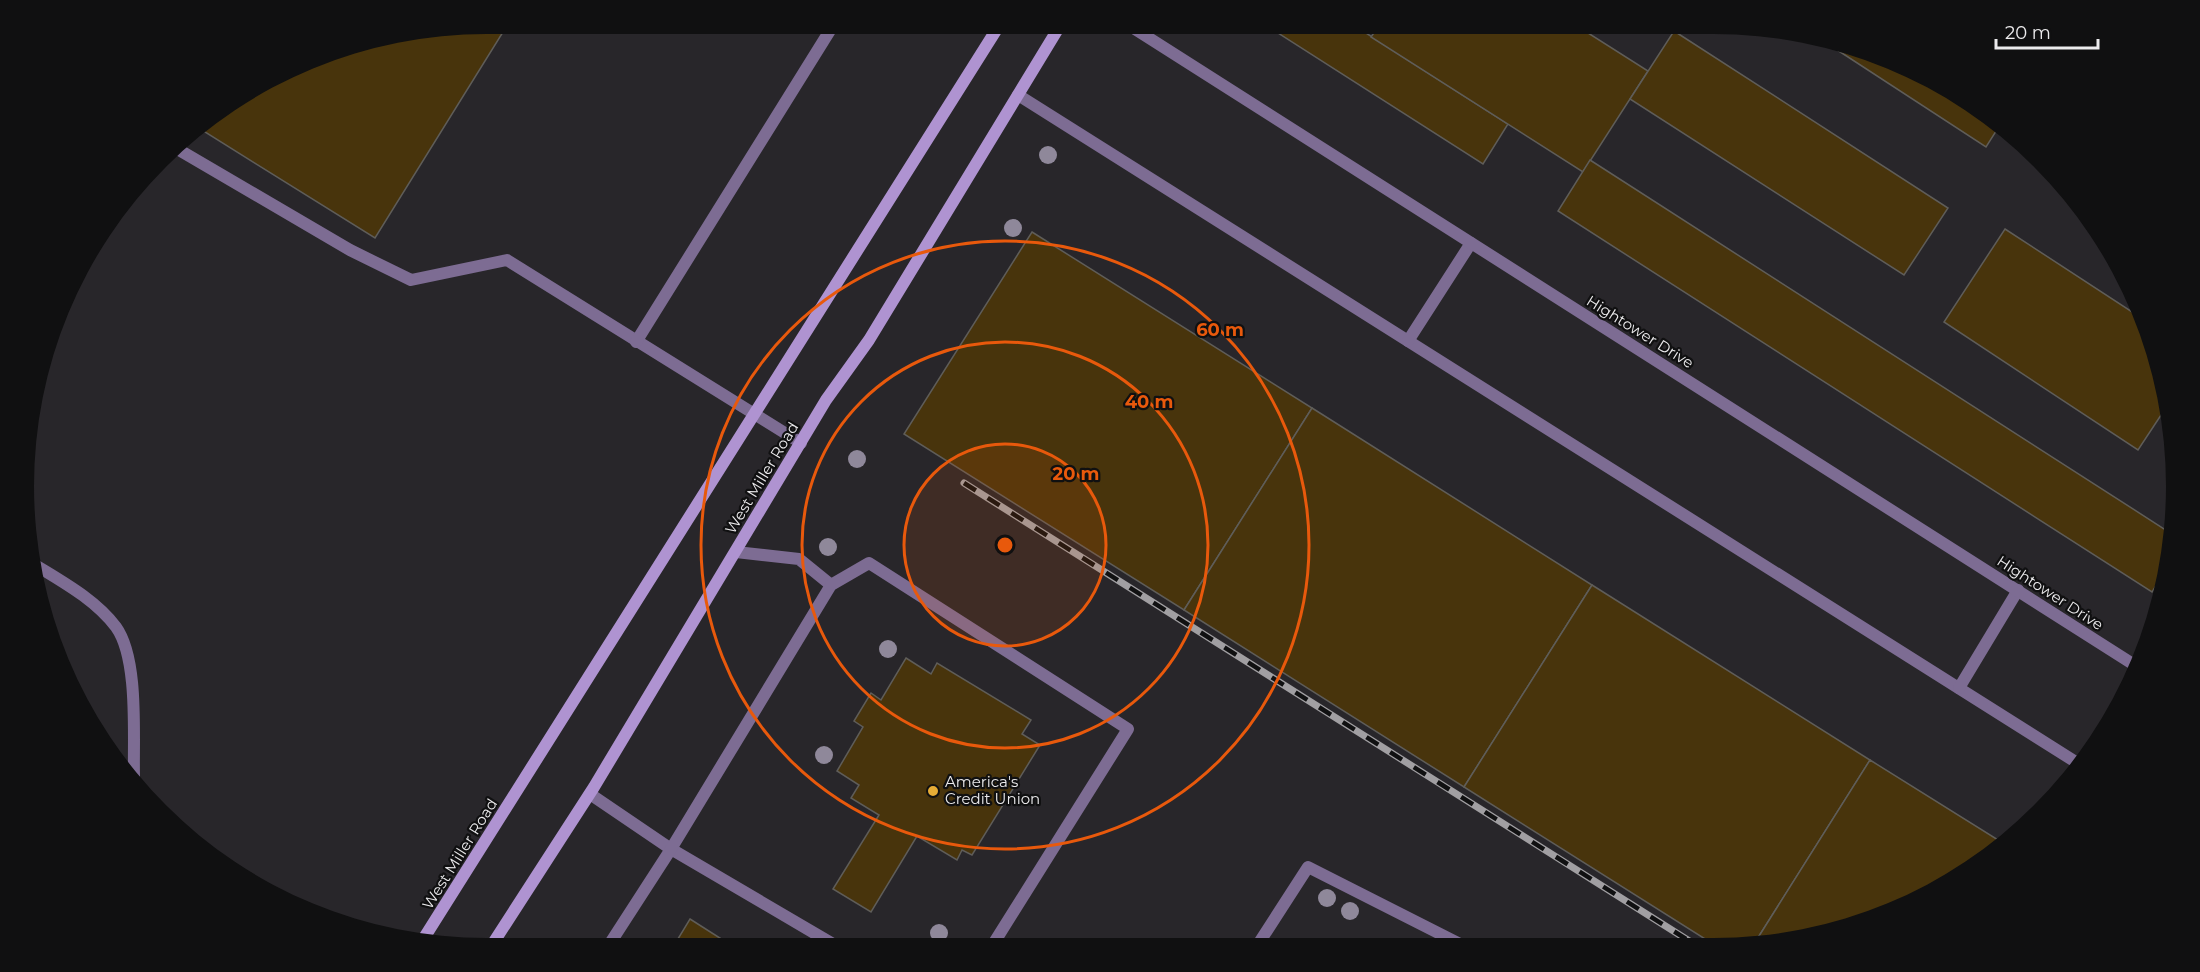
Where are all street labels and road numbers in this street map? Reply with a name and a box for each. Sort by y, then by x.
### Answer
street label: Hightower Drive [1583,291,1697,372]
street label: West Miller Road [721,418,802,537]
street label: Hightower Drive [1994,551,2107,634]
street label: West Miller Road [418,795,501,913]

